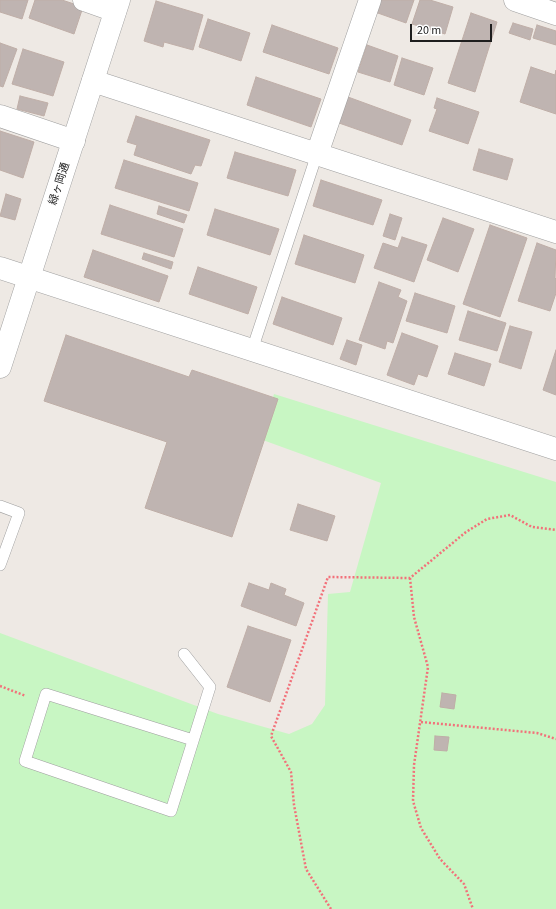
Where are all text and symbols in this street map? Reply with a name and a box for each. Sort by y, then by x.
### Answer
scale bar [412,16,494,42]
text: 20 m [417,22,441,39]
street label: 緑ヶ岡通 [47,161,73,207]

